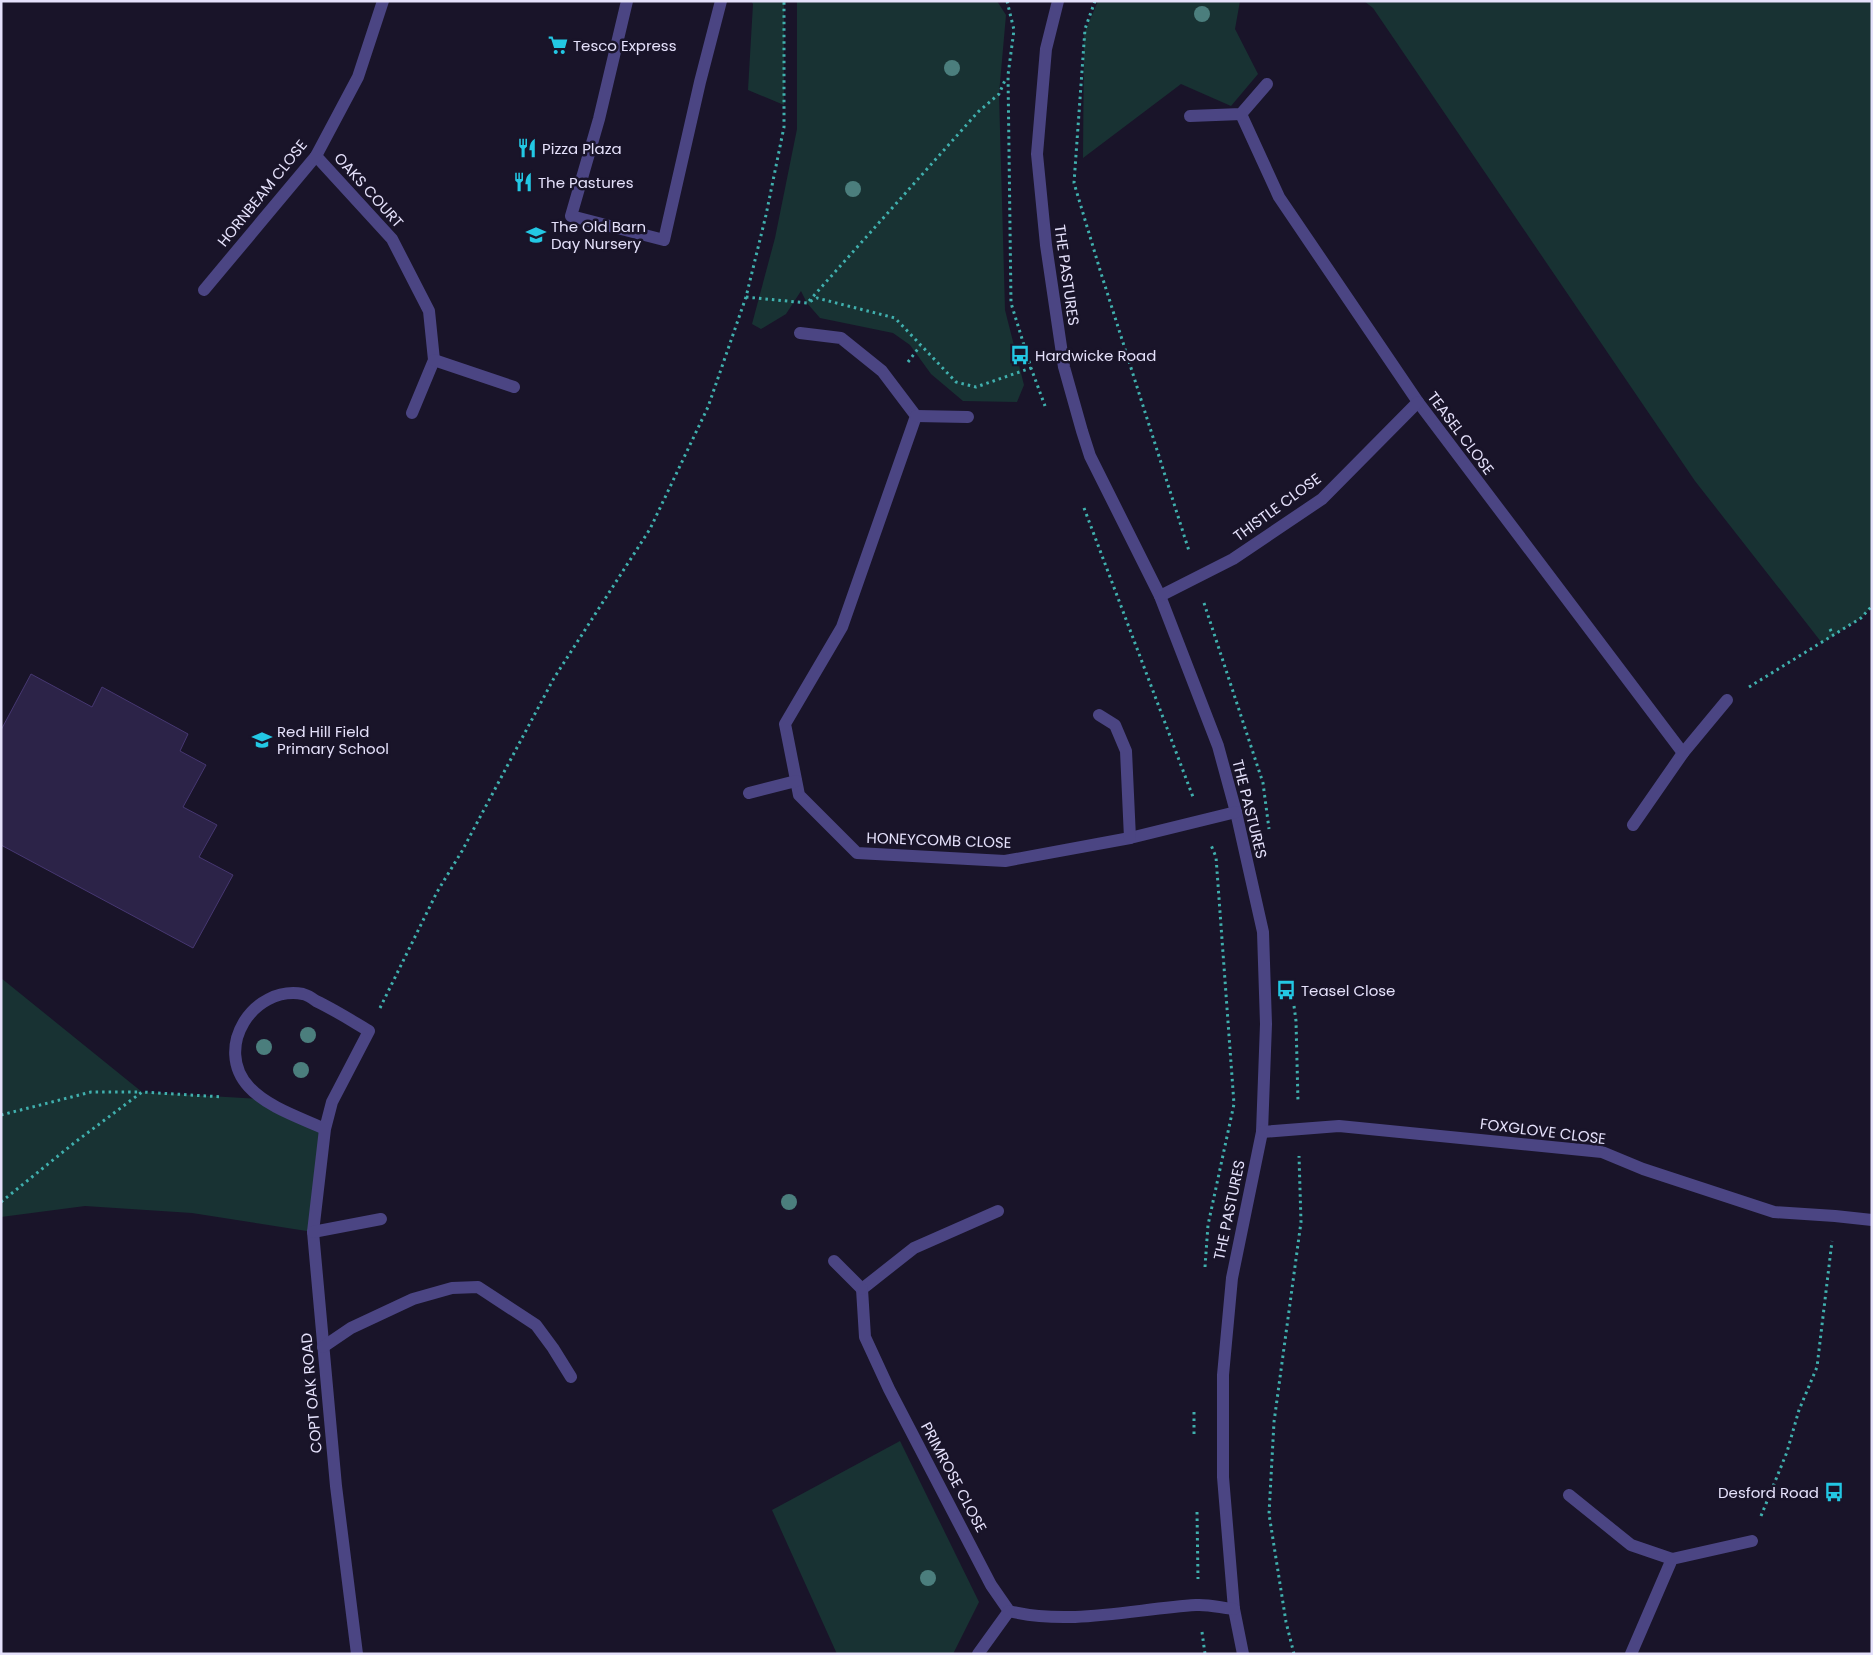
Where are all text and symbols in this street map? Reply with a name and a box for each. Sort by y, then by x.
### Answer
supermarket icon: Tesco Express [547,34,569,56]
place label: Tesco Express [573,35,677,56]
street label: HORNBEAM CLOSE [212,135,312,251]
restaurant icon: Pizza Plaza [516,137,538,159]
place label: Pizza Plaza [542,138,622,159]
street label: OAKS COURT [330,148,408,232]
restaurant icon: The Pastures [512,171,534,193]
place label: The Pastures [538,172,634,193]
place label: The Old Barn Day Nursery [551,216,646,254]
street label: THE PASTURES [1050,223,1084,327]
school or university icon: The Old Barn Day Nursery [525,224,547,246]
bus stop icon: Hardwicke Road [1009,344,1031,366]
place label: Hardwicke Road [1035,345,1156,366]
street label: TEASEL CLOSE [1423,387,1499,479]
street label: THISTLE CLOSE [1229,468,1325,546]
place label: Red Hill Field Primary School [277,721,389,759]
school or university icon: Red Hill Field Primary School [251,729,273,751]
street label: THE PASTURES [1228,757,1272,861]
street label: HONEYCOMB CLOSE [866,827,1012,853]
bus stop icon: Teasel Close [1275,979,1297,1001]
place label: Teasel Close [1301,980,1395,1001]
street label: FOXGLOVE CLOSE [1479,1113,1607,1149]
street label: THE PASTURES [1208,1158,1250,1262]
street label: COPT OAK ROAD [295,1332,327,1454]
street label: PRIMROSE CLOSE [916,1418,992,1536]
bus stop icon: Desford Road [1823,1481,1845,1503]
place label: Desford Road [1718,1482,1819,1503]

